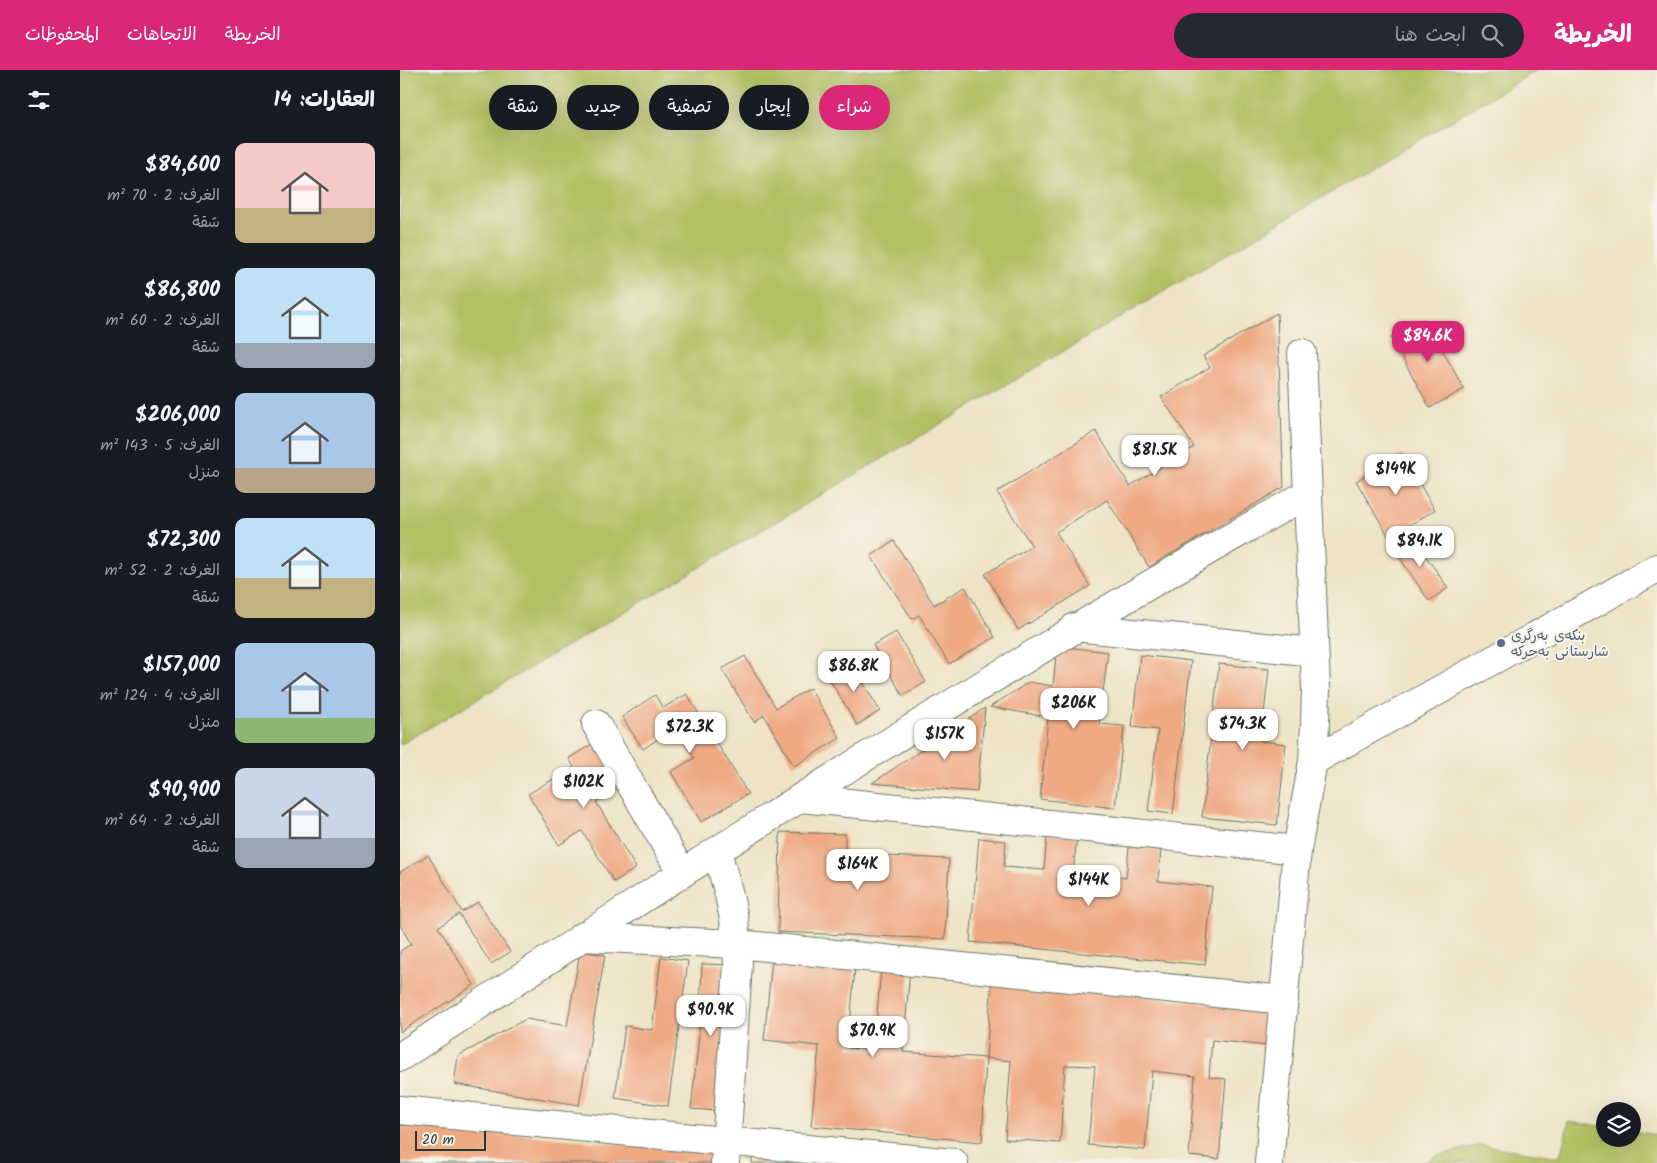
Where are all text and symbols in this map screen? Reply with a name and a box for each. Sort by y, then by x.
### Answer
search box [1174,13,1524,58]
text: الخريطة [1554,16,1632,55]
text: المحفوظات [25,21,99,50]
text: الاتجاهات [127,21,197,50]
text: الخريطة [225,21,281,50]
text: ابحث هنا [1395,21,1466,51]
icon: search [1478,21,1506,49]
text: العقارات: 14 [274,84,375,117]
chip: شقة [489,85,557,130]
chip: جديد [567,85,639,130]
chip: تصفية [649,85,729,130]
chip: إيجار [739,85,809,130]
chip: شراء [819,85,890,130]
icon: filters [25,86,53,114]
text: $84,600 [145,149,220,182]
icon: home [275,163,335,223]
text: الغرف: 2 · 70 m² [107,183,220,208]
text: شقة [192,210,220,235]
text: $86,800 [144,274,220,307]
icon: home [275,288,335,348]
text: الغرف: 2 · 60 m² [106,308,220,333]
pin: $84.6K [1387,320,1469,363]
text: $84.6K [1403,324,1453,349]
text: شقة [192,335,220,360]
text: $206,000 [135,399,220,432]
icon: home [275,413,335,473]
text: الغرف: 5 · 143 m² [100,433,220,458]
pin: $81.5K [1114,434,1196,477]
text: $81.5K [1132,438,1178,463]
pin: $149K [1361,454,1431,496]
text: $149K [1376,457,1416,482]
text: منزل [188,460,220,485]
text: $72,300 [147,524,220,557]
pin: $84.1K [1379,526,1461,568]
text: $84.1K [1397,529,1443,554]
icon: home [275,538,335,598]
text: الغرف: 2 · 52 m² [105,558,220,583]
text: شقة [192,585,220,610]
place label: بنکەی بەرگری شارستانی بەحرکە [1511,625,1609,663]
marker: بنکەی بەرگری شارستانی بەحرکە [1495,637,1507,649]
text: $157,000 [143,649,220,682]
pin: $86.8K [813,650,895,693]
text: $86.8K [829,654,879,679]
icon: home [275,663,335,723]
text: الغرف: 4 · 124 m² [100,683,220,708]
pin: $206K [1039,688,1109,730]
text: $206K [1051,691,1097,716]
pin: $74.3K [1202,708,1284,751]
text: منزل [188,710,220,735]
pin: $72.3K [649,712,731,754]
text: $74.3K [1219,712,1267,737]
text: $72.3K [666,715,714,740]
pin: $157K [910,718,980,761]
text: $157K [925,722,965,747]
pin: $102K [549,766,619,809]
text: $102K [563,770,605,795]
text: $90,900 [148,774,220,807]
icon: home [275,788,335,848]
text: الغرف: 2 · 64 m² [105,808,220,833]
text: شقة [192,835,220,860]
pin: $164K [823,848,893,891]
text: $164K [837,852,879,877]
pin: $144K [1054,864,1124,907]
text: $144K [1068,868,1110,893]
pin: $90.9K [670,994,752,1037]
text: $90.9K [687,998,735,1023]
pin: $70.9K [832,1016,914,1058]
text: $70.9K [850,1019,896,1044]
map controls [1596,1102,1641,1147]
button: layers [1596,1102,1641,1147]
scale bar [415,1128,486,1151]
text: 20 m [422,1129,454,1151]

